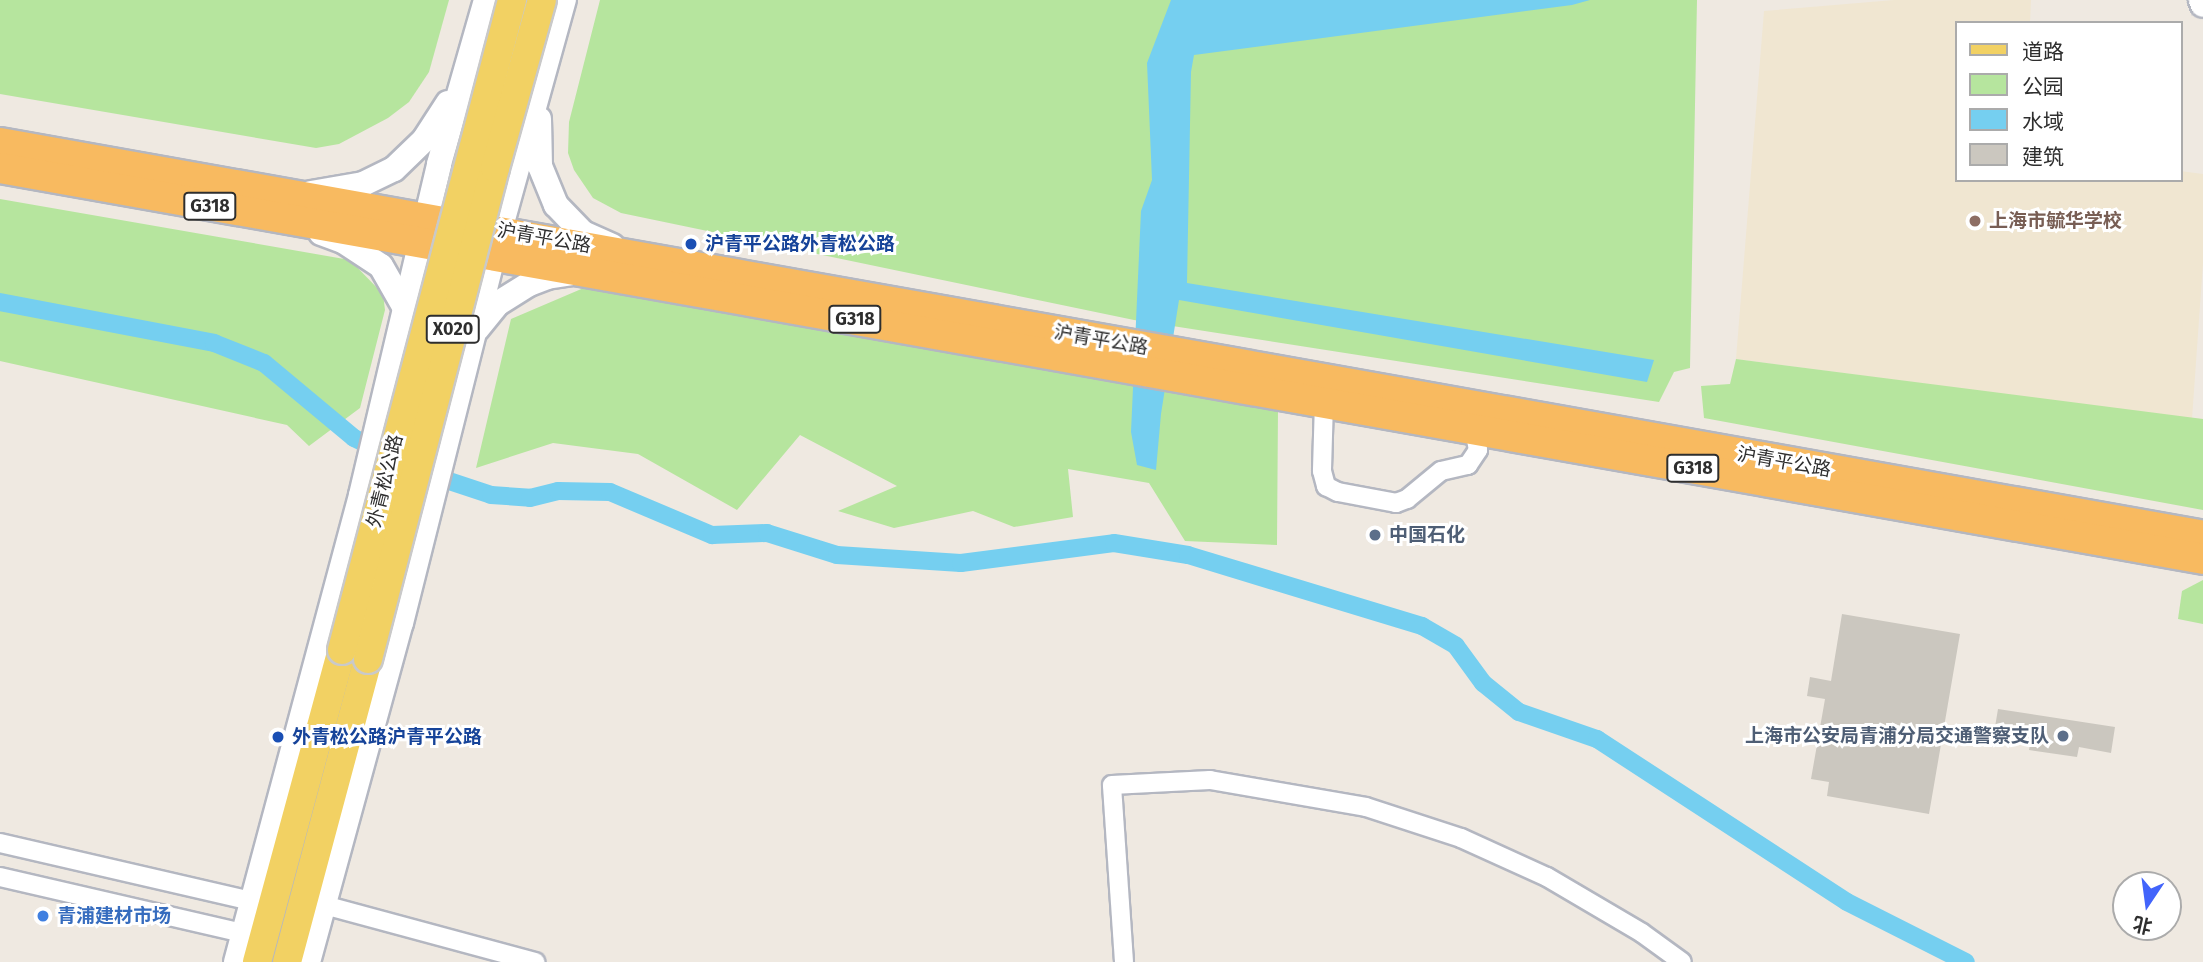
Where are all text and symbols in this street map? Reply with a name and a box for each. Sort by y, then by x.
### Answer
legend [1954,21,2182,182]
text: 道路 [2022,39,2064,65]
text: 公园 [2022,74,2064,100]
text: 水域 [2022,109,2064,135]
text: 建筑 [2022,144,2064,170]
road number: G318 [182,191,238,220]
place label: 上海市毓华学校 [1989,210,2122,232]
marker: 上海市毓华学校 [1967,213,1983,229]
street label: 沪青平公路 [495,219,593,257]
place label: 沪青平公路外青松公路 [705,233,895,255]
marker: 沪青平公路外青松公路 [683,236,699,252]
road number: G318 [827,304,883,334]
road number: X020 [425,314,481,344]
street label: 沪青平公路 [1052,321,1150,359]
street label: 外青松公路 [362,432,408,530]
street label: 沪青平公路 [1735,443,1833,481]
road number: G318 [1665,454,1721,482]
place label: 中国石化 [1389,524,1465,546]
marker: 中国石化 [1367,527,1383,543]
place label: 上海市公安局青浦分局交通警察支队 [1745,725,2049,747]
place label: 外青松公路沪青平公路 [292,726,482,748]
marker: 上海市公安局青浦分局交通警察支队 [2055,728,2071,744]
marker: 外青松公路沪青平公路 [270,729,286,745]
north arrow [2112,871,2182,941]
place label: 青浦建材市场 [57,905,171,927]
marker: 青浦建材市场 [35,908,51,924]
text: 北 [2131,912,2154,938]

